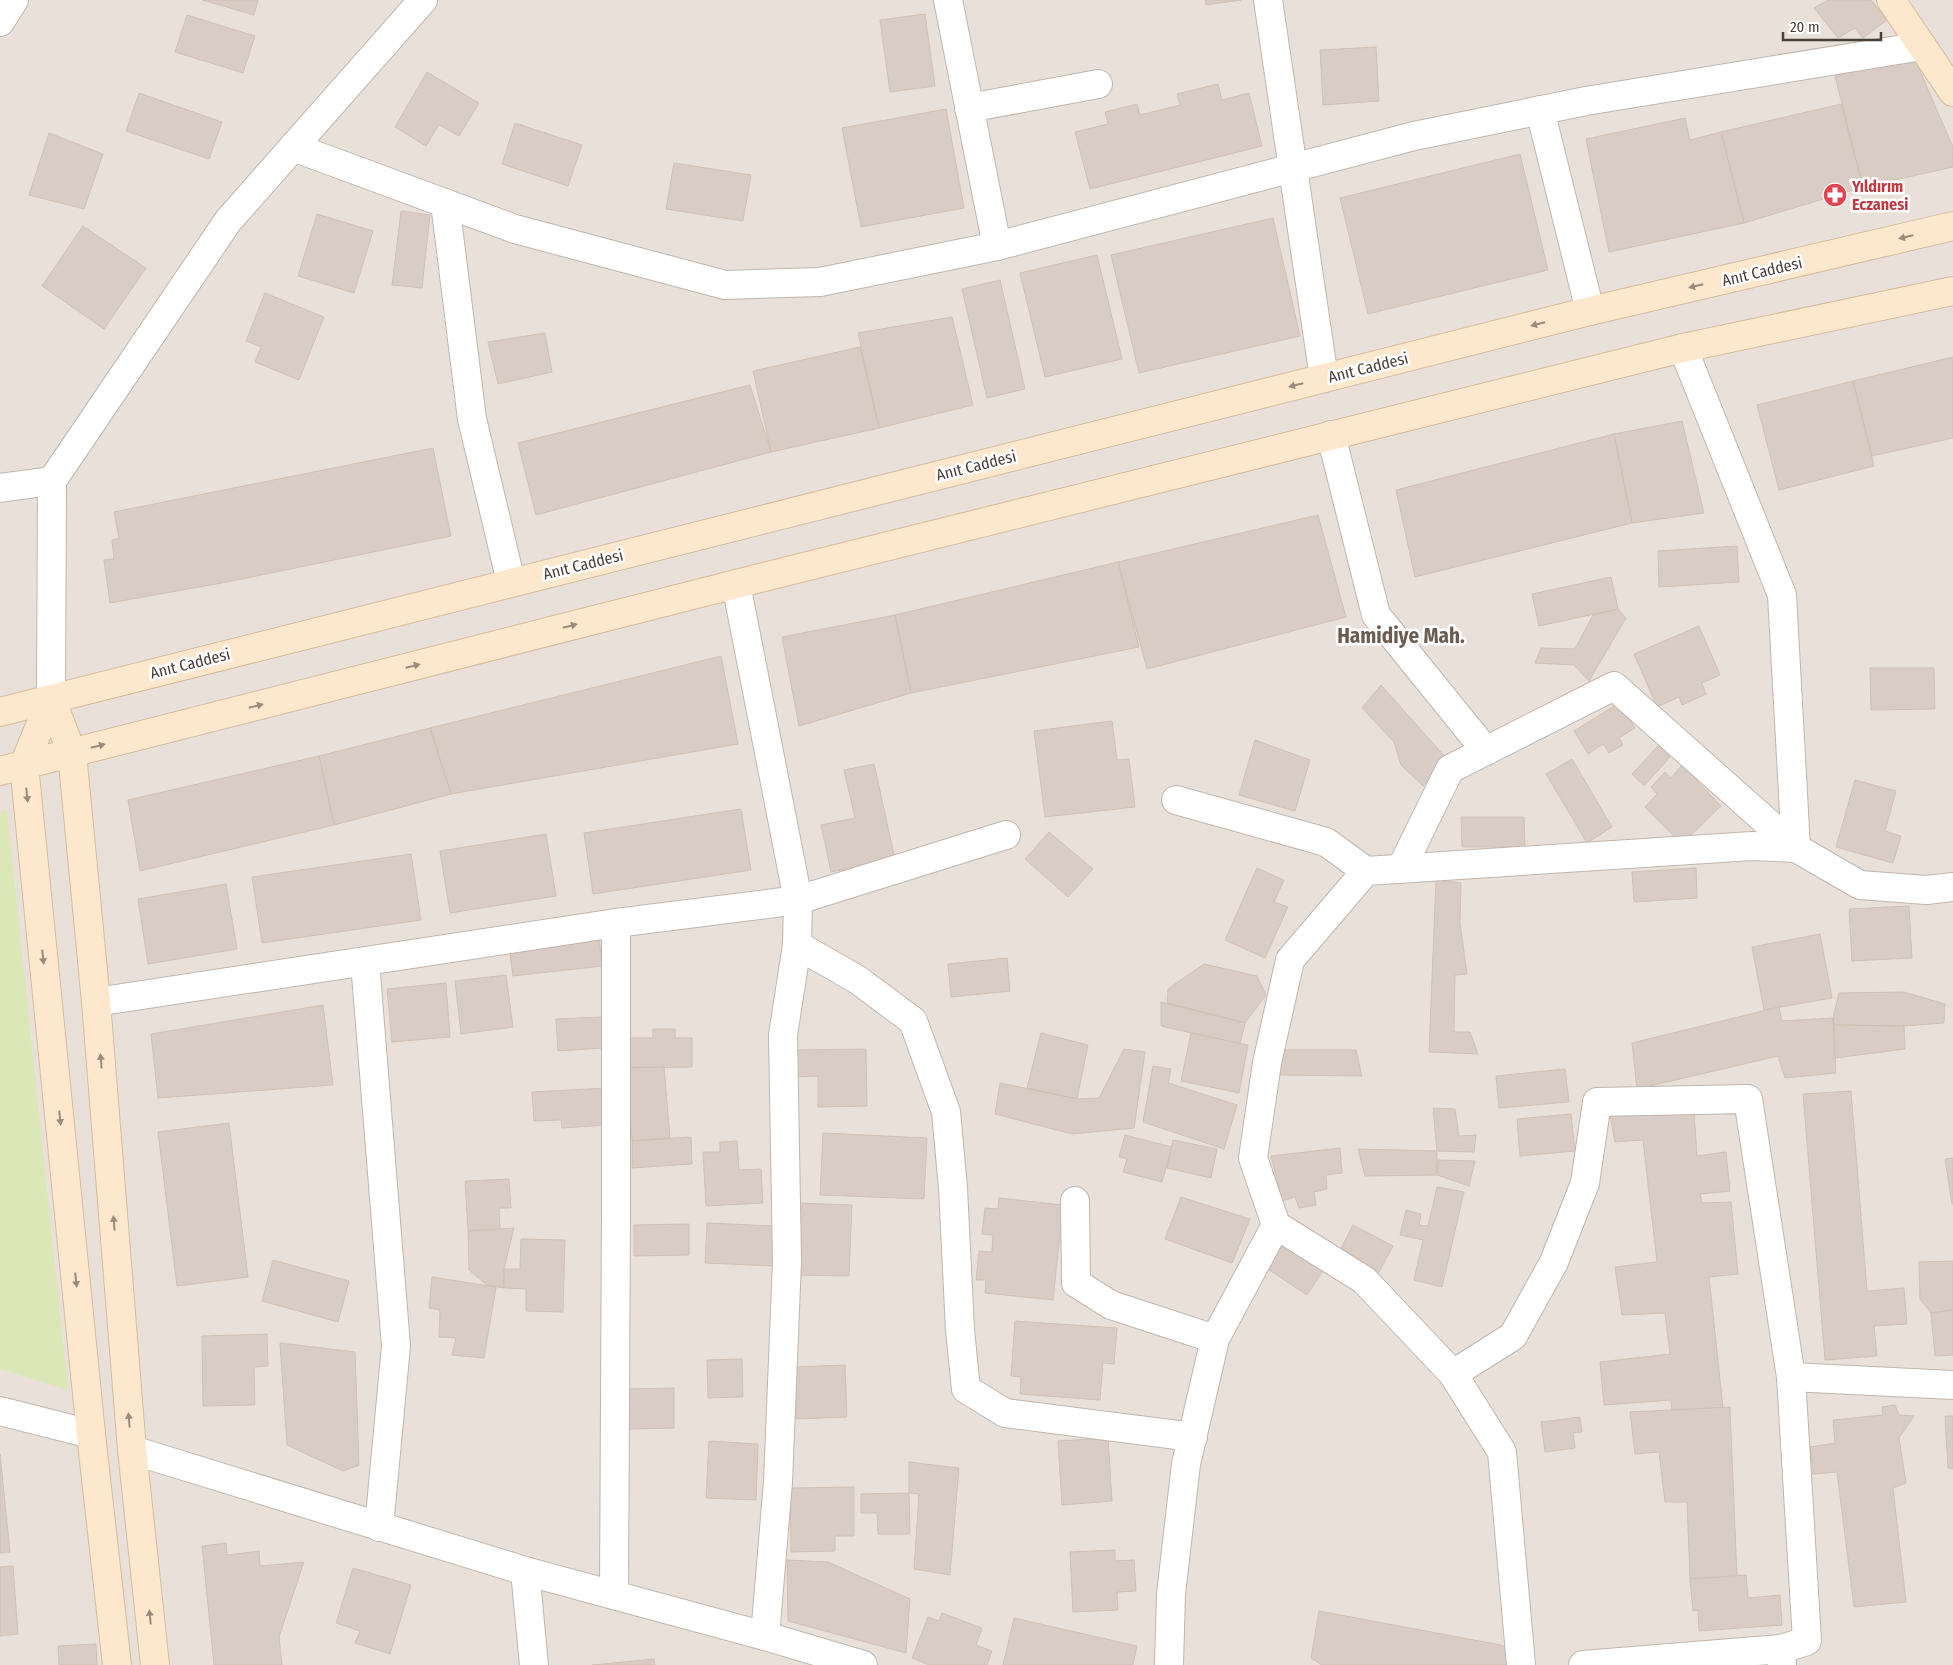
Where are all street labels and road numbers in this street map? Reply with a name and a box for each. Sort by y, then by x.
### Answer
street label: Anıt Caddesi [1720,253,1804,290]
street label: Anıt Caddesi [1326,348,1410,387]
street label: Anıt Caddesi [934,446,1018,485]
street label: Anıt Caddesi [541,545,625,584]
street label: Anıt Caddesi [148,644,232,683]

